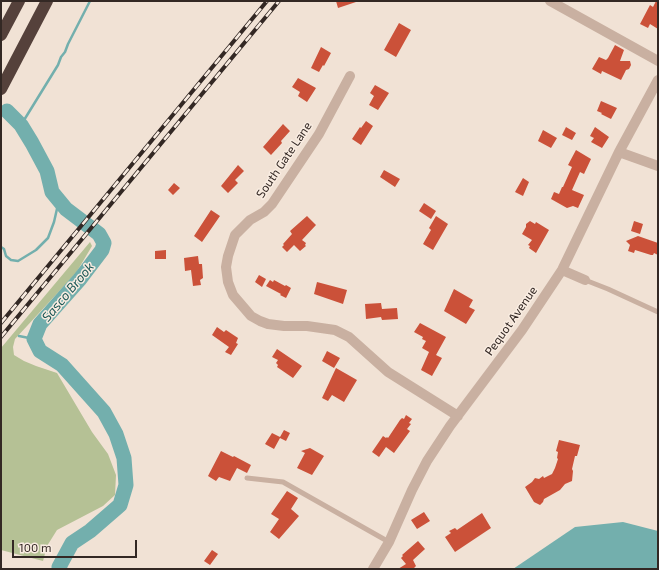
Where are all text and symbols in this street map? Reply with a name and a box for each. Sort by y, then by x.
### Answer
street label: South Gate Lane [253,119,315,201]
water label: Sasco Brook [39,259,97,325]
street label: Pequot Avenue [482,284,540,358]
scale bar [14,532,139,558]
text: 100 m [19,540,51,554]

